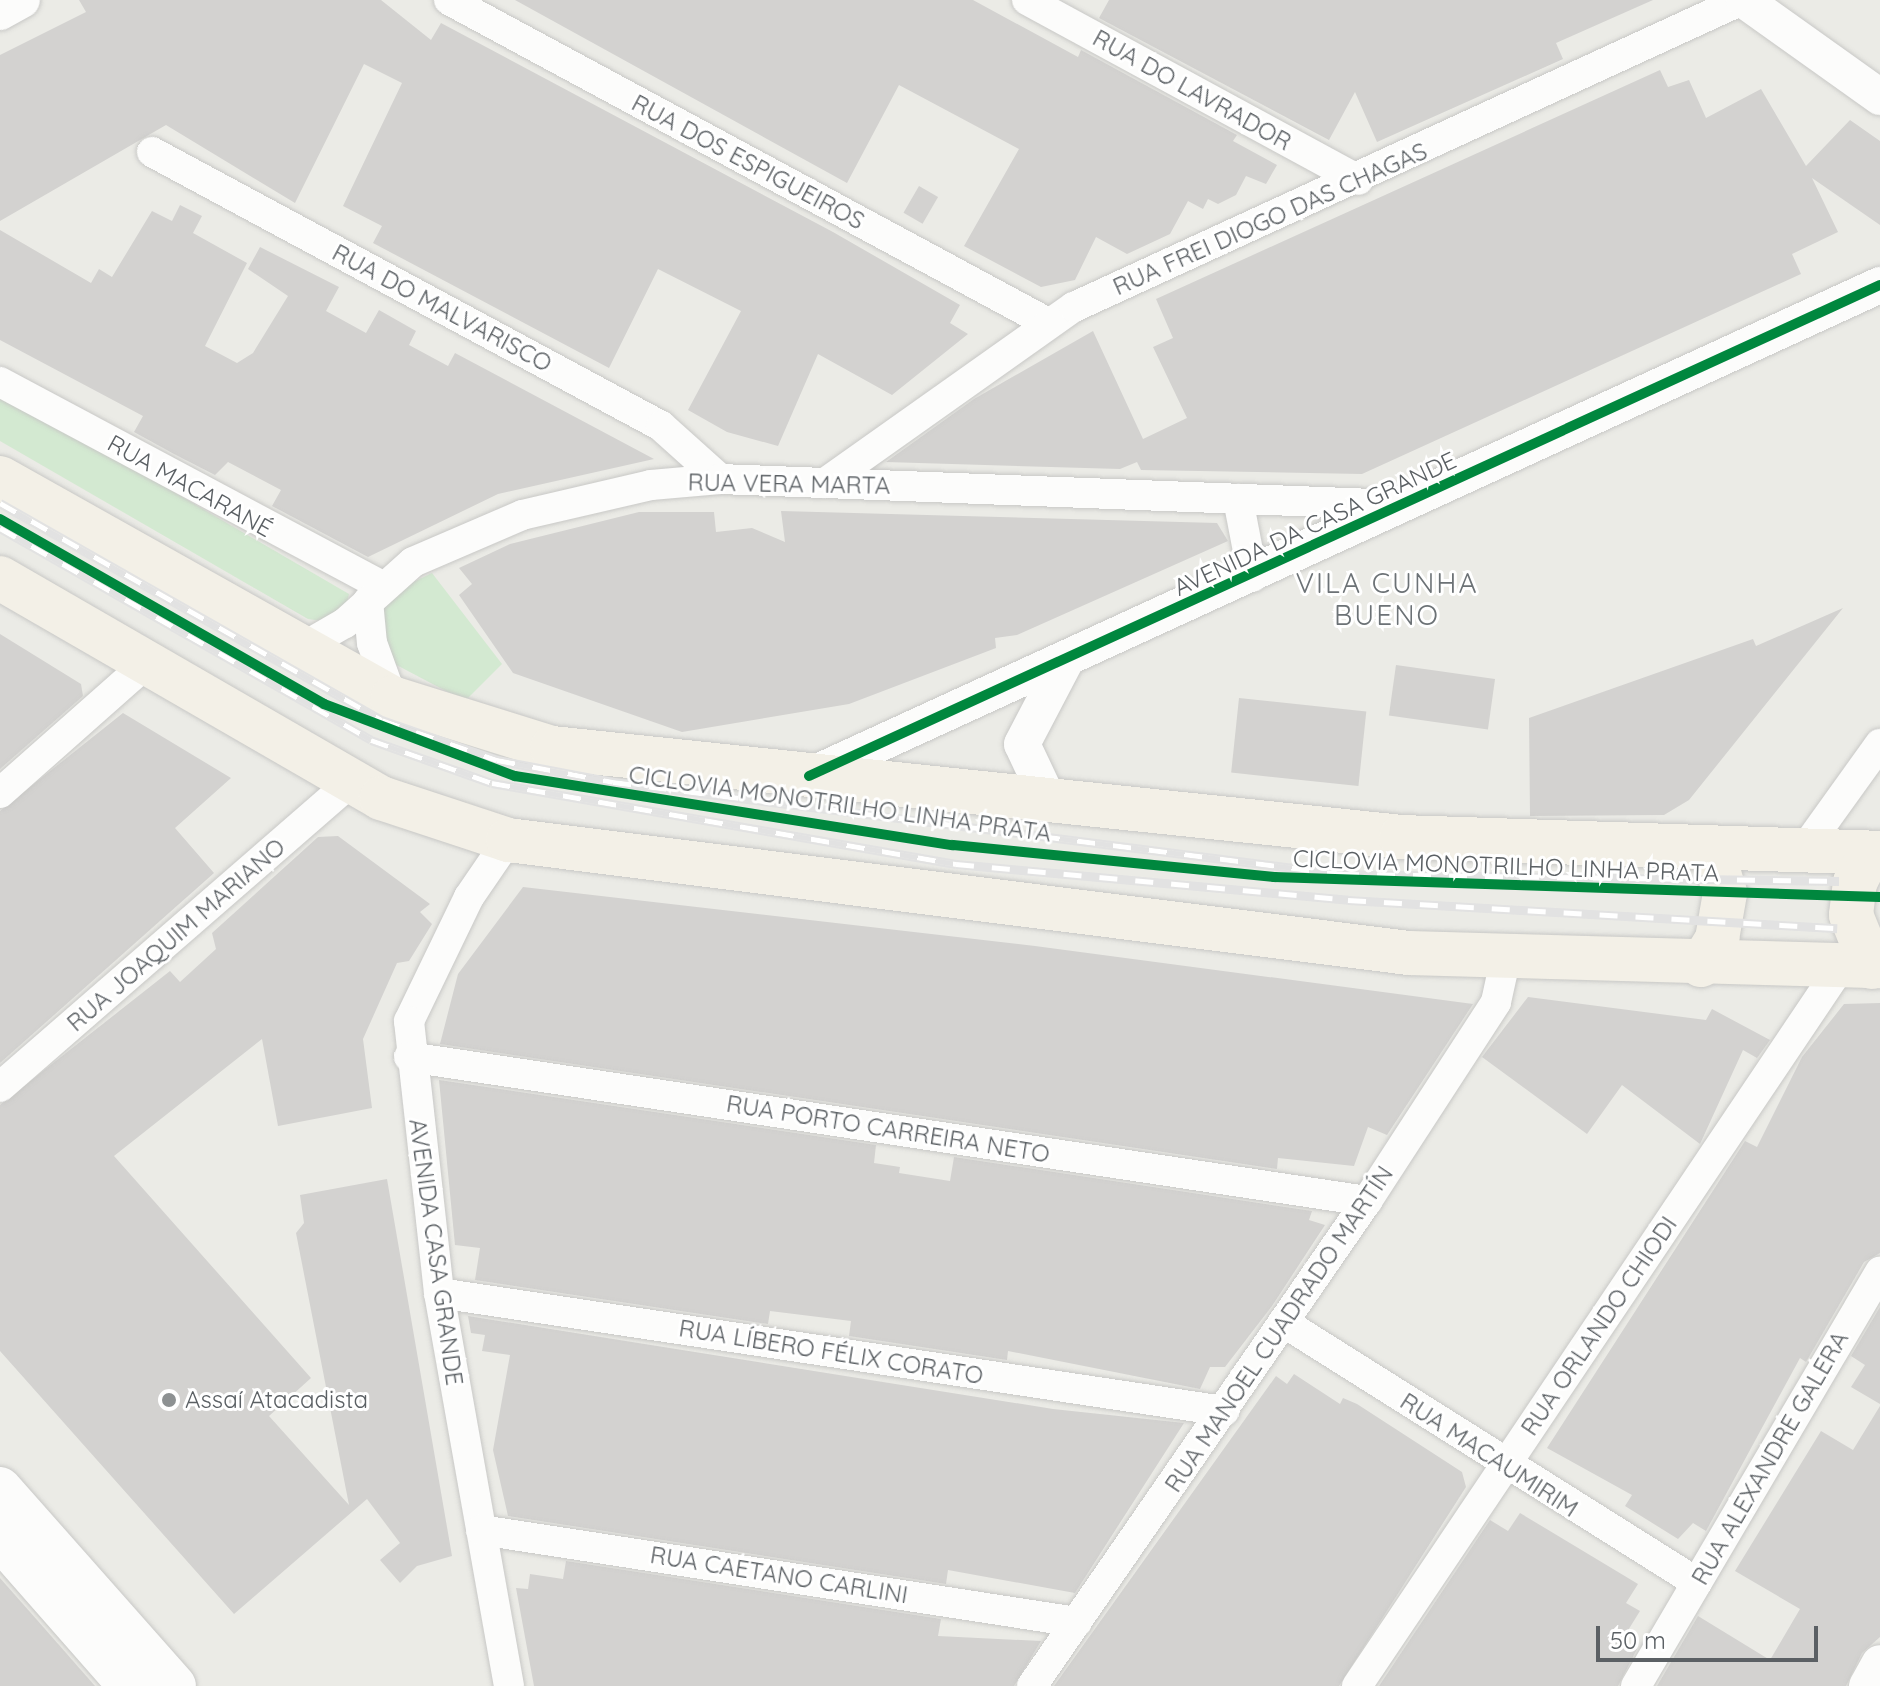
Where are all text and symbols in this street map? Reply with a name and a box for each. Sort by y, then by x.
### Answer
street label: RUA DO LAVRADOR [1088,23,1296,157]
street label: RUA DOS ESPIGUEIROS [627,88,869,236]
street label: RUA FREI DIOGO DAS CHAGAS [1108,137,1432,301]
street label: RUA DO MALVARISCO [327,238,557,378]
street label: RUA MACARANÉ [103,429,277,543]
street label: AVENIDA DA CASA GRANDE [1169,446,1461,602]
street label: RUA VERA MARTA [687,468,891,500]
district label: VILA CUNHA BUENO [1295,566,1479,632]
street label: CICLOVIA MONOTRILHO LINHA PRATA [627,760,1053,848]
street label: RUA JOAQUIM MARIANO [61,833,291,1037]
street label: CICLOVIA MONOTRILHO LINHA PRATA [1292,844,1720,888]
street label: RUA PORTO CARREIRA NETO [724,1089,1052,1169]
street label: AVENIDA CASA GRANDE [403,1117,469,1387]
street label: RUA MANOEL CUADRADO MARTÍN [1159,1160,1399,1498]
street label: RUA ORLANDO CHIODI [1515,1211,1683,1441]
street label: RUA LÍBERO FÉLIX CORATO [677,1314,985,1390]
street label: RUA ALEXANDRE GALERA [1685,1326,1855,1590]
place label: Assaí Atacadista [185,1386,368,1414]
street label: RUA MACAUMIRIM [1395,1387,1583,1523]
marker: Assaí Atacadista [160,1391,178,1409]
street label: RUA CAETANO CARLINI [648,1540,910,1610]
scale bar [1600,1610,1822,1660]
text: 50 m [1610,1625,1666,1655]

